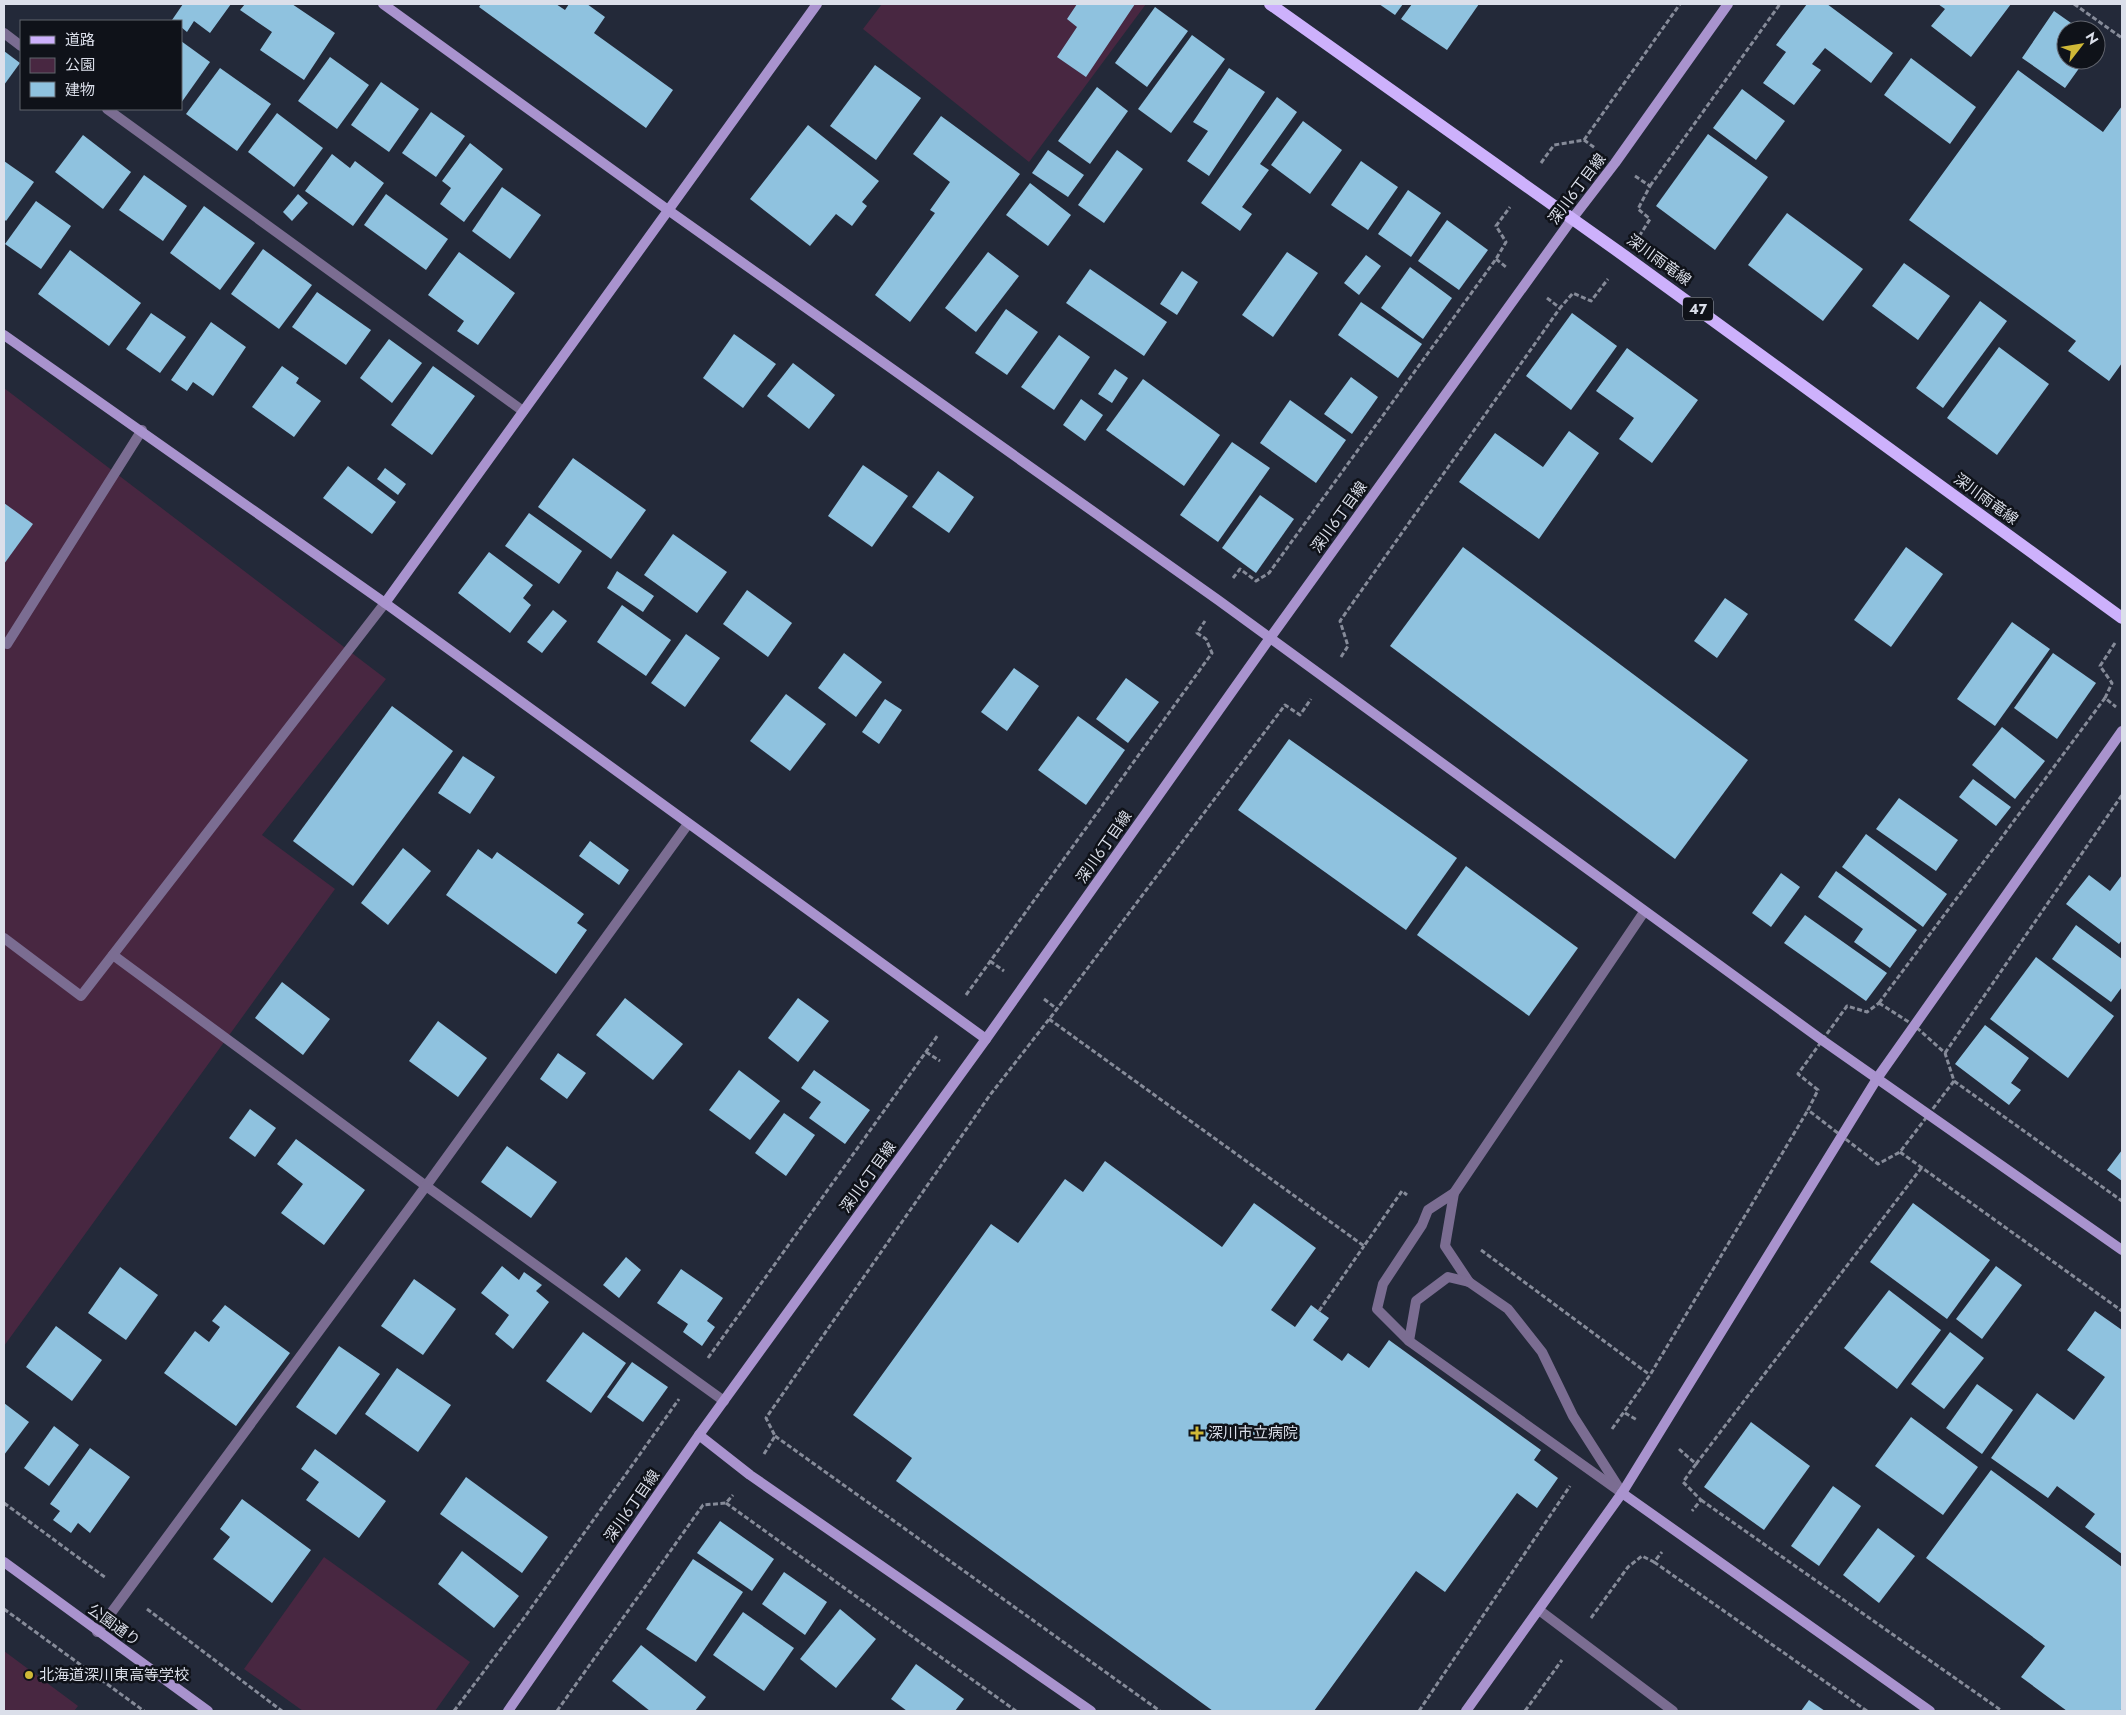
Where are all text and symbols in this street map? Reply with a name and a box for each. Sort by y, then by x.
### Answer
legend [20,20,182,110]
north arrow [2056,20,2106,70]
text: N [2081,28,2104,48]
text: 道路 [65,29,95,51]
text: 公園 [65,54,95,76]
text: 建物 [65,79,95,101]
street label: 深川６丁目線 [1543,149,1611,229]
street label: 深川雨竜線 [1622,229,1696,291]
road number: 47 [1683,298,1713,320]
street label: 深川雨竜線 [1949,468,2023,530]
street label: 深川６丁目線 [1306,477,1372,557]
street label: 深川６丁目線 [1071,806,1137,888]
street label: 深川６丁目線 [835,1137,901,1217]
place label: 深川市立病院 [1208,1422,1298,1444]
marker: 深川市立病院 [1190,1426,1204,1440]
street label: 深川６丁目線 [599,1465,665,1547]
street label: 公園通り [83,1598,145,1652]
place label: 北海道深川東高等学校 [39,1664,189,1686]
marker: 北海道深川東高等学校 [23,1669,35,1681]

